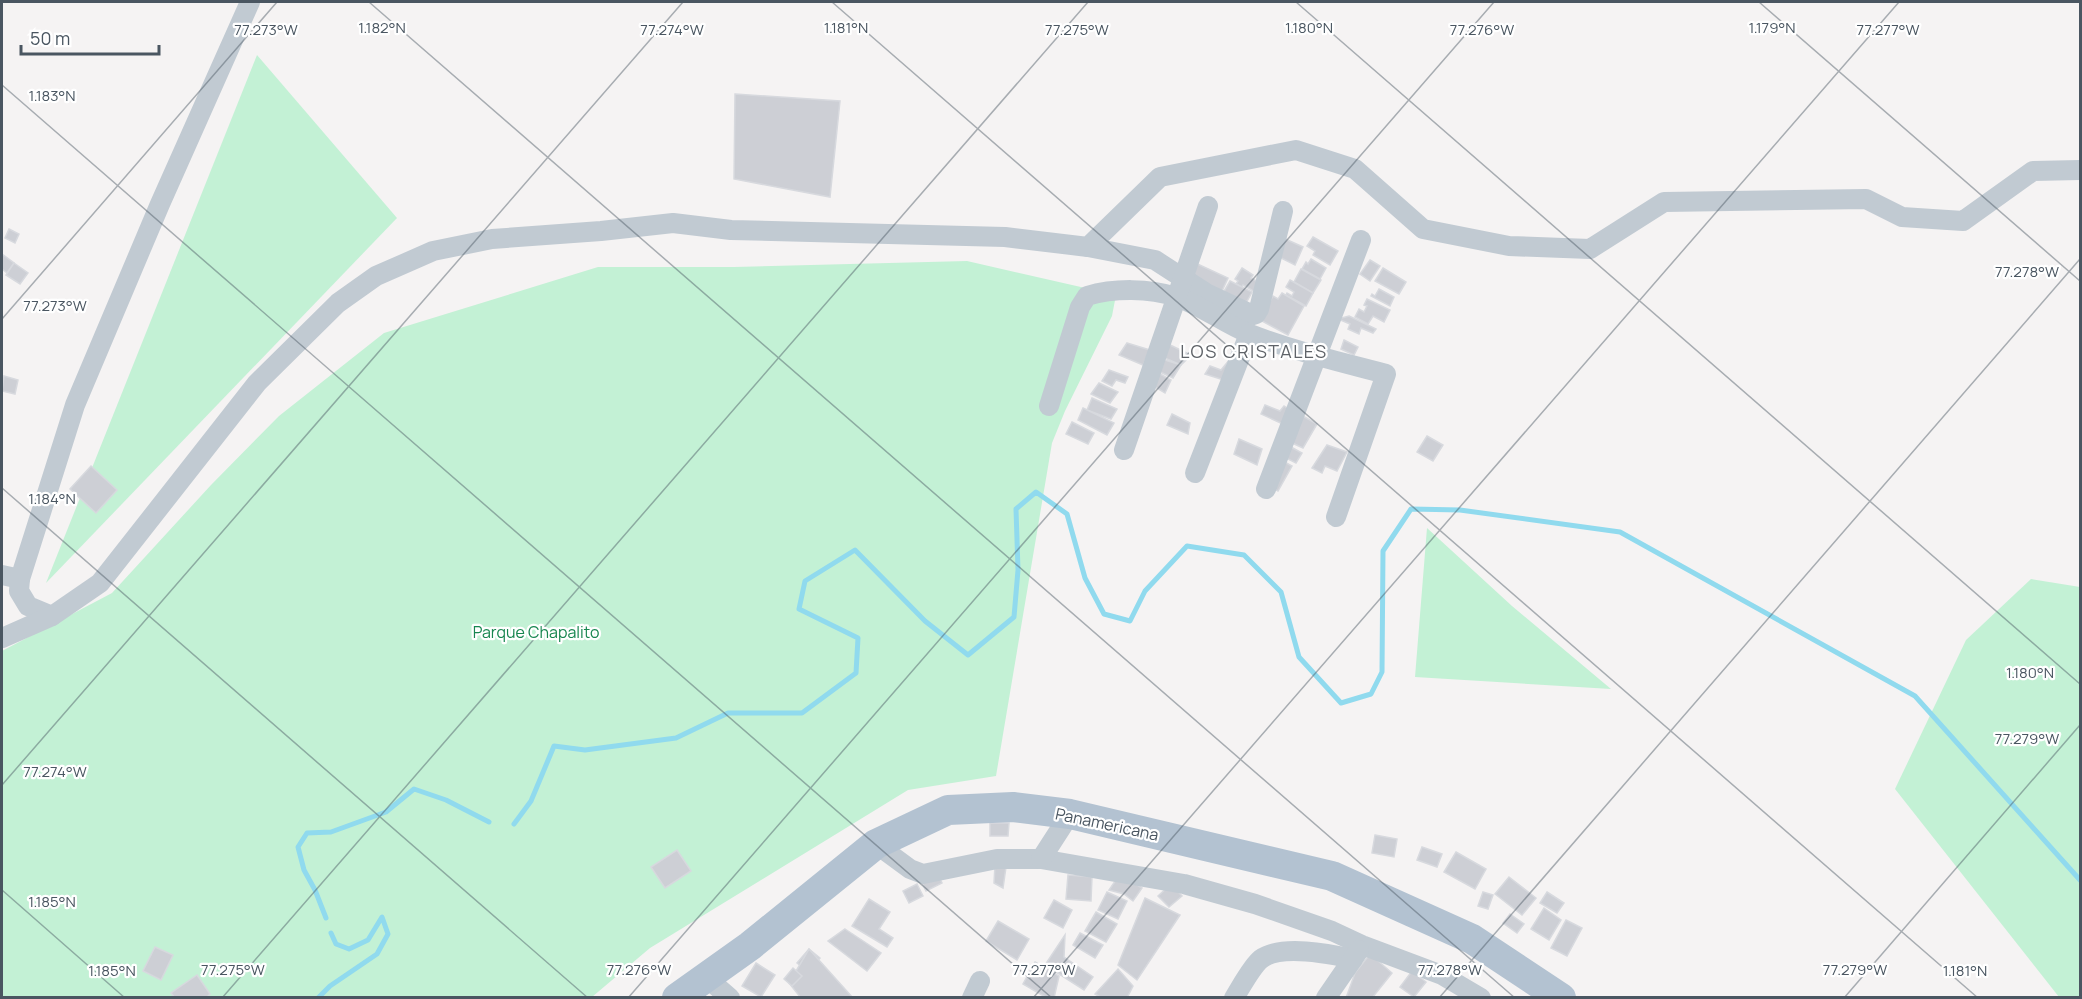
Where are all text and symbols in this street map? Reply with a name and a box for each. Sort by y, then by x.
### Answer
text: 1.182°N [358,17,406,38]
text: 1.181°N [824,17,868,38]
text: 1.180°N [1285,17,1333,38]
text: 1.179°N [1749,17,1795,38]
scale bar [21,18,159,56]
text: 77.273°W [234,19,298,40]
text: 77.274°W [640,19,704,40]
text: 77.275°W [1045,19,1109,40]
text: 77.276°W [1450,19,1514,40]
text: 77.277°W [1856,19,1920,40]
text: 50 m [30,26,70,50]
text: 1.183°N [28,85,76,106]
text: 77.278°W [1995,261,2059,282]
text: 77.273°W [23,295,87,316]
district label: LOS CRISTALES [1180,339,1328,363]
text: 1.184°N [28,488,76,509]
park label: Parque Chapalito [473,621,599,643]
text: 1.180°N [2006,662,2054,683]
text: 77.279°W [1995,728,2059,749]
text: 77.274°W [23,761,87,782]
street label: Panamericana [1053,802,1161,846]
text: 1.185°N [28,891,76,912]
text: 77.275°W [201,959,265,980]
text: 77.276°W [607,959,671,980]
text: 77.277°W [1012,959,1076,980]
text: 77.278°W [1418,959,1482,980]
text: 77.279°W [1823,959,1887,980]
text: 1.185°N [88,960,136,981]
text: 1.181°N [1943,960,1987,981]

